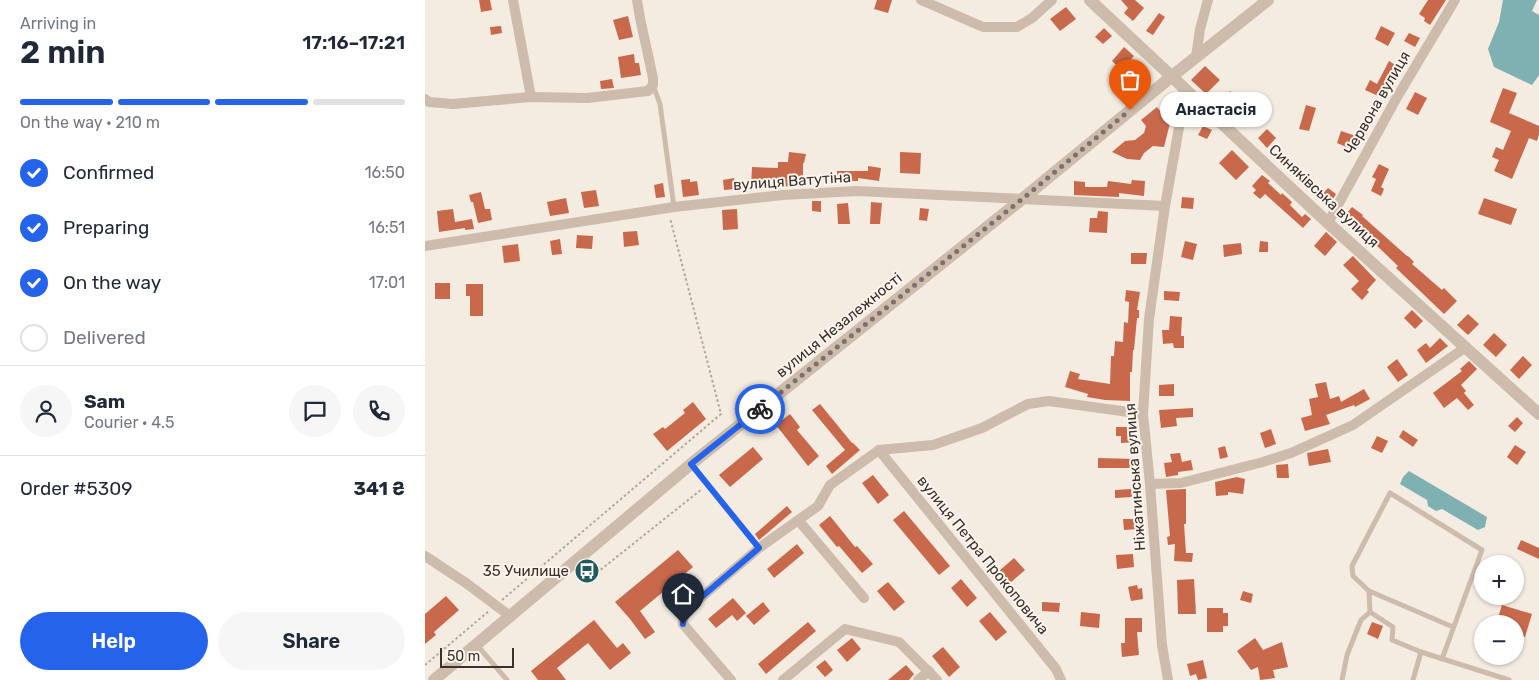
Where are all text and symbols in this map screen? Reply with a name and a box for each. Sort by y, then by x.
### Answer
text: Arriving in [20,14,96,33]
text: 17:16–17:21 [302,31,405,54]
text: 2 min [20,33,105,71]
street label: Червона вулиця [1340,48,1414,158]
pin [1109,59,1151,110]
icon: bag [1116,66,1144,94]
callout: Анастасія [1160,92,1273,128]
text: Анастасія [1176,100,1256,119]
text: On the way · 210 m [20,113,160,132]
street label: Синяківська вулиця [1265,140,1383,252]
icon: check [20,159,48,187]
text: Confirmed [63,161,154,184]
text: 16:50 [365,163,405,182]
street label: вулиця Ватутіна [732,168,852,194]
icon: check [20,214,48,242]
text: Preparing [63,216,149,239]
text: 16:51 [368,218,405,237]
icon: check [20,269,48,297]
street label: вулиця Незалежності [772,269,906,381]
text: On the way [63,271,161,294]
text: 17:01 [369,273,405,292]
text: Delivered [63,326,146,349]
courier [735,384,785,434]
button: person [20,385,72,437]
button: chat [289,385,341,437]
button: phone [353,385,405,437]
text: Sam [84,390,125,413]
icon: bike [746,395,774,423]
street label: Ніжатинська вулиця [1121,403,1149,551]
text: Courier · 4.5 [84,413,174,432]
street label: вулиця Петра Прокоповича [913,472,1053,638]
text: Order #5309 [20,477,133,500]
text: 341 ₴ [354,477,405,500]
map controls [1474,555,1524,665]
button: + [1474,555,1524,605]
bus stop icon: 35 Училище [574,558,600,584]
place label: 35 Училище [483,562,569,580]
pin [662,573,704,624]
icon: home [669,580,697,608]
button: Help [20,612,208,670]
button: Share [218,612,405,670]
button: − [1474,615,1524,665]
scale bar [440,645,514,668]
text: 50 m [447,648,480,665]

